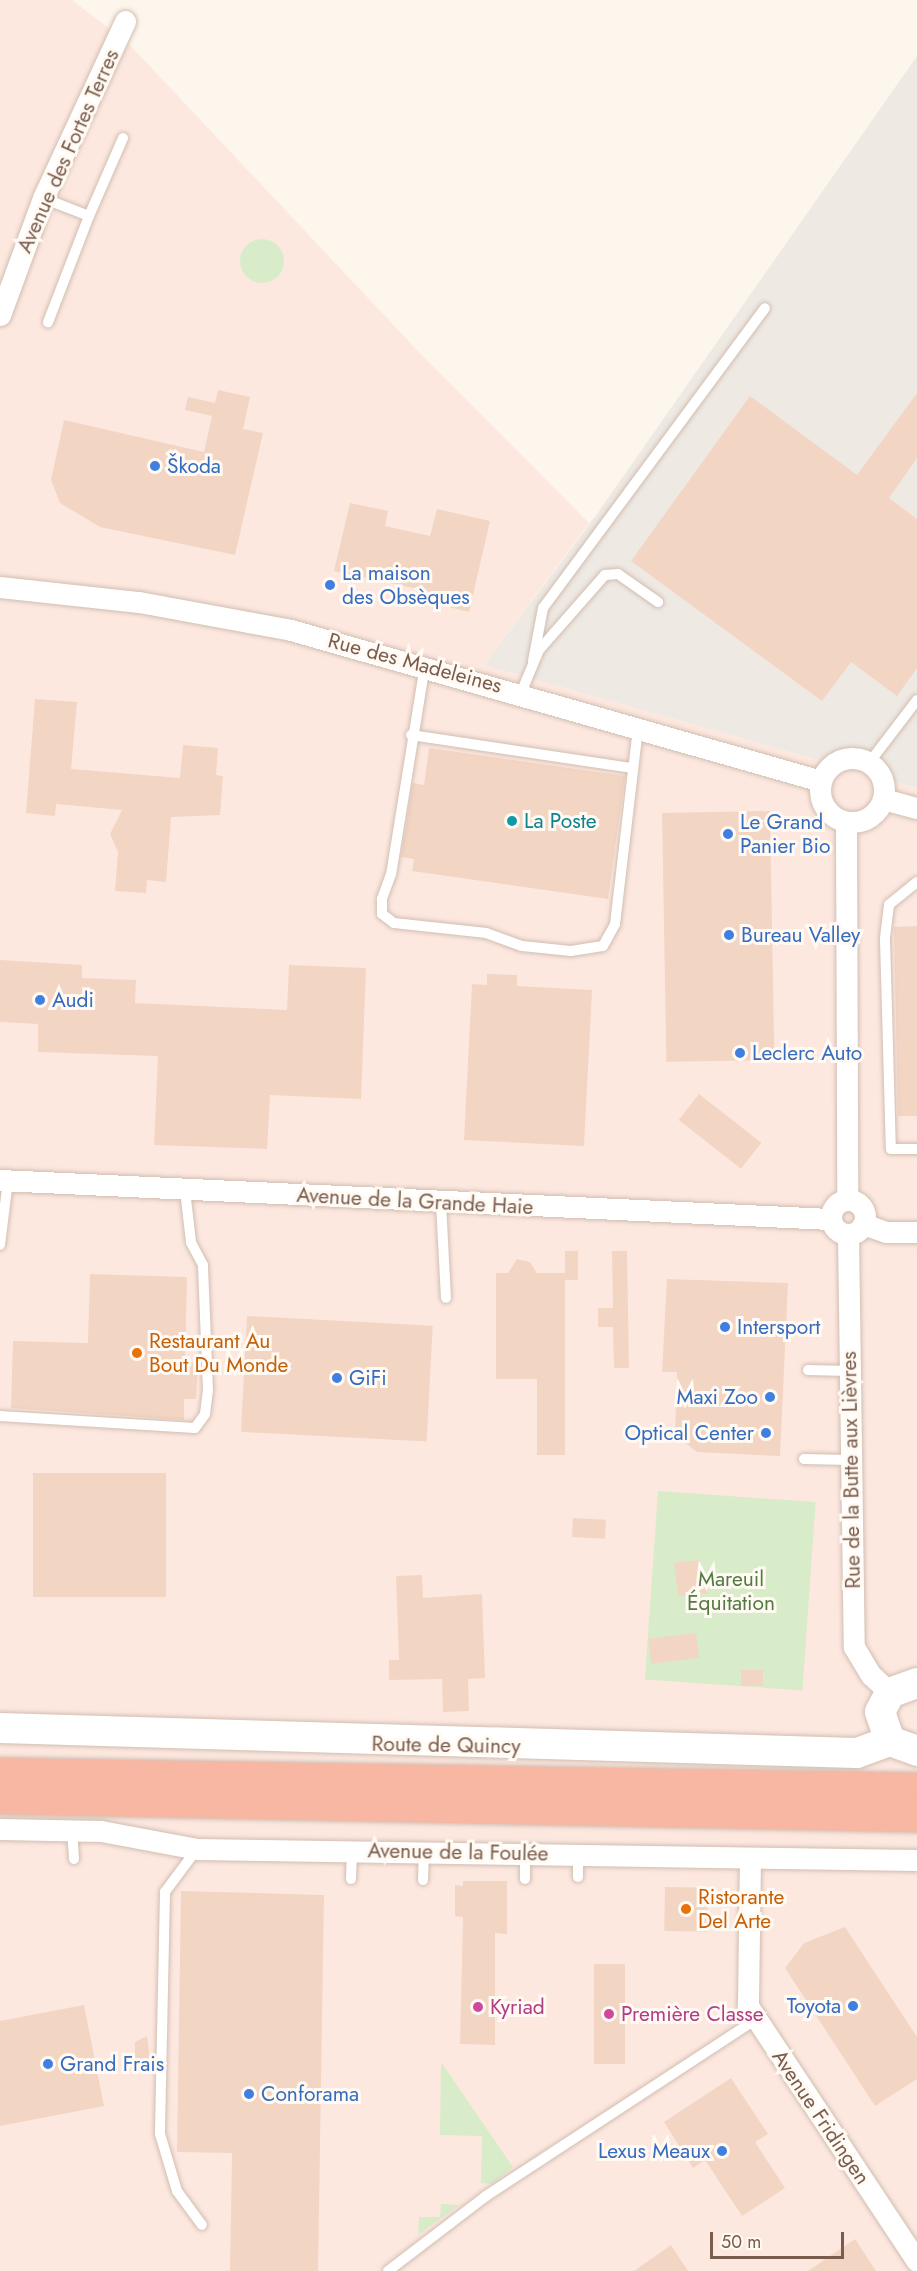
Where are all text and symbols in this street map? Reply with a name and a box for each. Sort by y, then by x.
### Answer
street label: Avenue des Fortes Terres [12,45,124,257]
place label: Škoda [167,453,221,479]
marker: Škoda [148,459,162,473]
place label: La maison des Obsèques [342,560,470,610]
marker: La maison des Obsèques [323,578,337,592]
street label: Rue des Madeleines [325,628,505,698]
place label: La Poste [524,808,597,834]
place label: Le Grand Panier Bio [740,809,830,859]
marker: La Poste [505,814,519,828]
marker: Le Grand Panier Bio [721,827,735,841]
place label: Bureau Valley [741,922,860,948]
marker: Bureau Valley [722,928,736,942]
place label: Audi [52,987,94,1013]
marker: Audi [33,993,47,1007]
place label: Leclerc Auto [752,1040,862,1066]
marker: Leclerc Auto [733,1046,747,1060]
street label: Avenue de la Grande Haie [296,1182,534,1220]
place label: Intersport [737,1314,820,1340]
marker: Intersport [718,1320,732,1334]
place label: Restaurant Au Bout Du Monde [149,1328,288,1378]
marker: Restaurant Au Bout Du Monde [130,1346,144,1360]
street label: Rue de la Butte aux Lièvres [836,1351,866,1589]
place label: GiFi [349,1365,387,1391]
marker: GiFi [330,1371,344,1385]
place label: Maxi Zoo [677,1384,758,1410]
marker: Maxi Zoo [763,1390,777,1404]
place label: Optical Center [624,1420,754,1446]
marker: Optical Center [759,1426,773,1440]
park label: Mareuil Équitation [687,1566,775,1616]
street label: Route de Quincy [371,1731,521,1759]
street label: Avenue de la Foulée [367,1838,549,1866]
place label: Ristorante Del Arte [698,1884,784,1934]
marker: Ristorante Del Arte [679,1902,693,1916]
place label: Toyota [787,1993,841,2019]
place label: Kyriad [490,1994,545,2020]
marker: Toyota [846,1999,860,2013]
marker: Kyriad [471,2000,485,2014]
place label: Première Classe [621,2001,764,2027]
marker: Première Classe [602,2007,616,2021]
street label: Avenue Fridingen [767,2045,875,2189]
place label: Grand Frais [60,2051,164,2077]
marker: Grand Frais [41,2057,55,2071]
place label: Conforama [261,2081,359,2107]
marker: Conforama [242,2087,256,2101]
place label: Lexus Meaux [598,2138,710,2164]
marker: Lexus Meaux [715,2144,729,2158]
scale bar [713,2220,846,2258]
text: 50 m [721,2229,761,2255]

